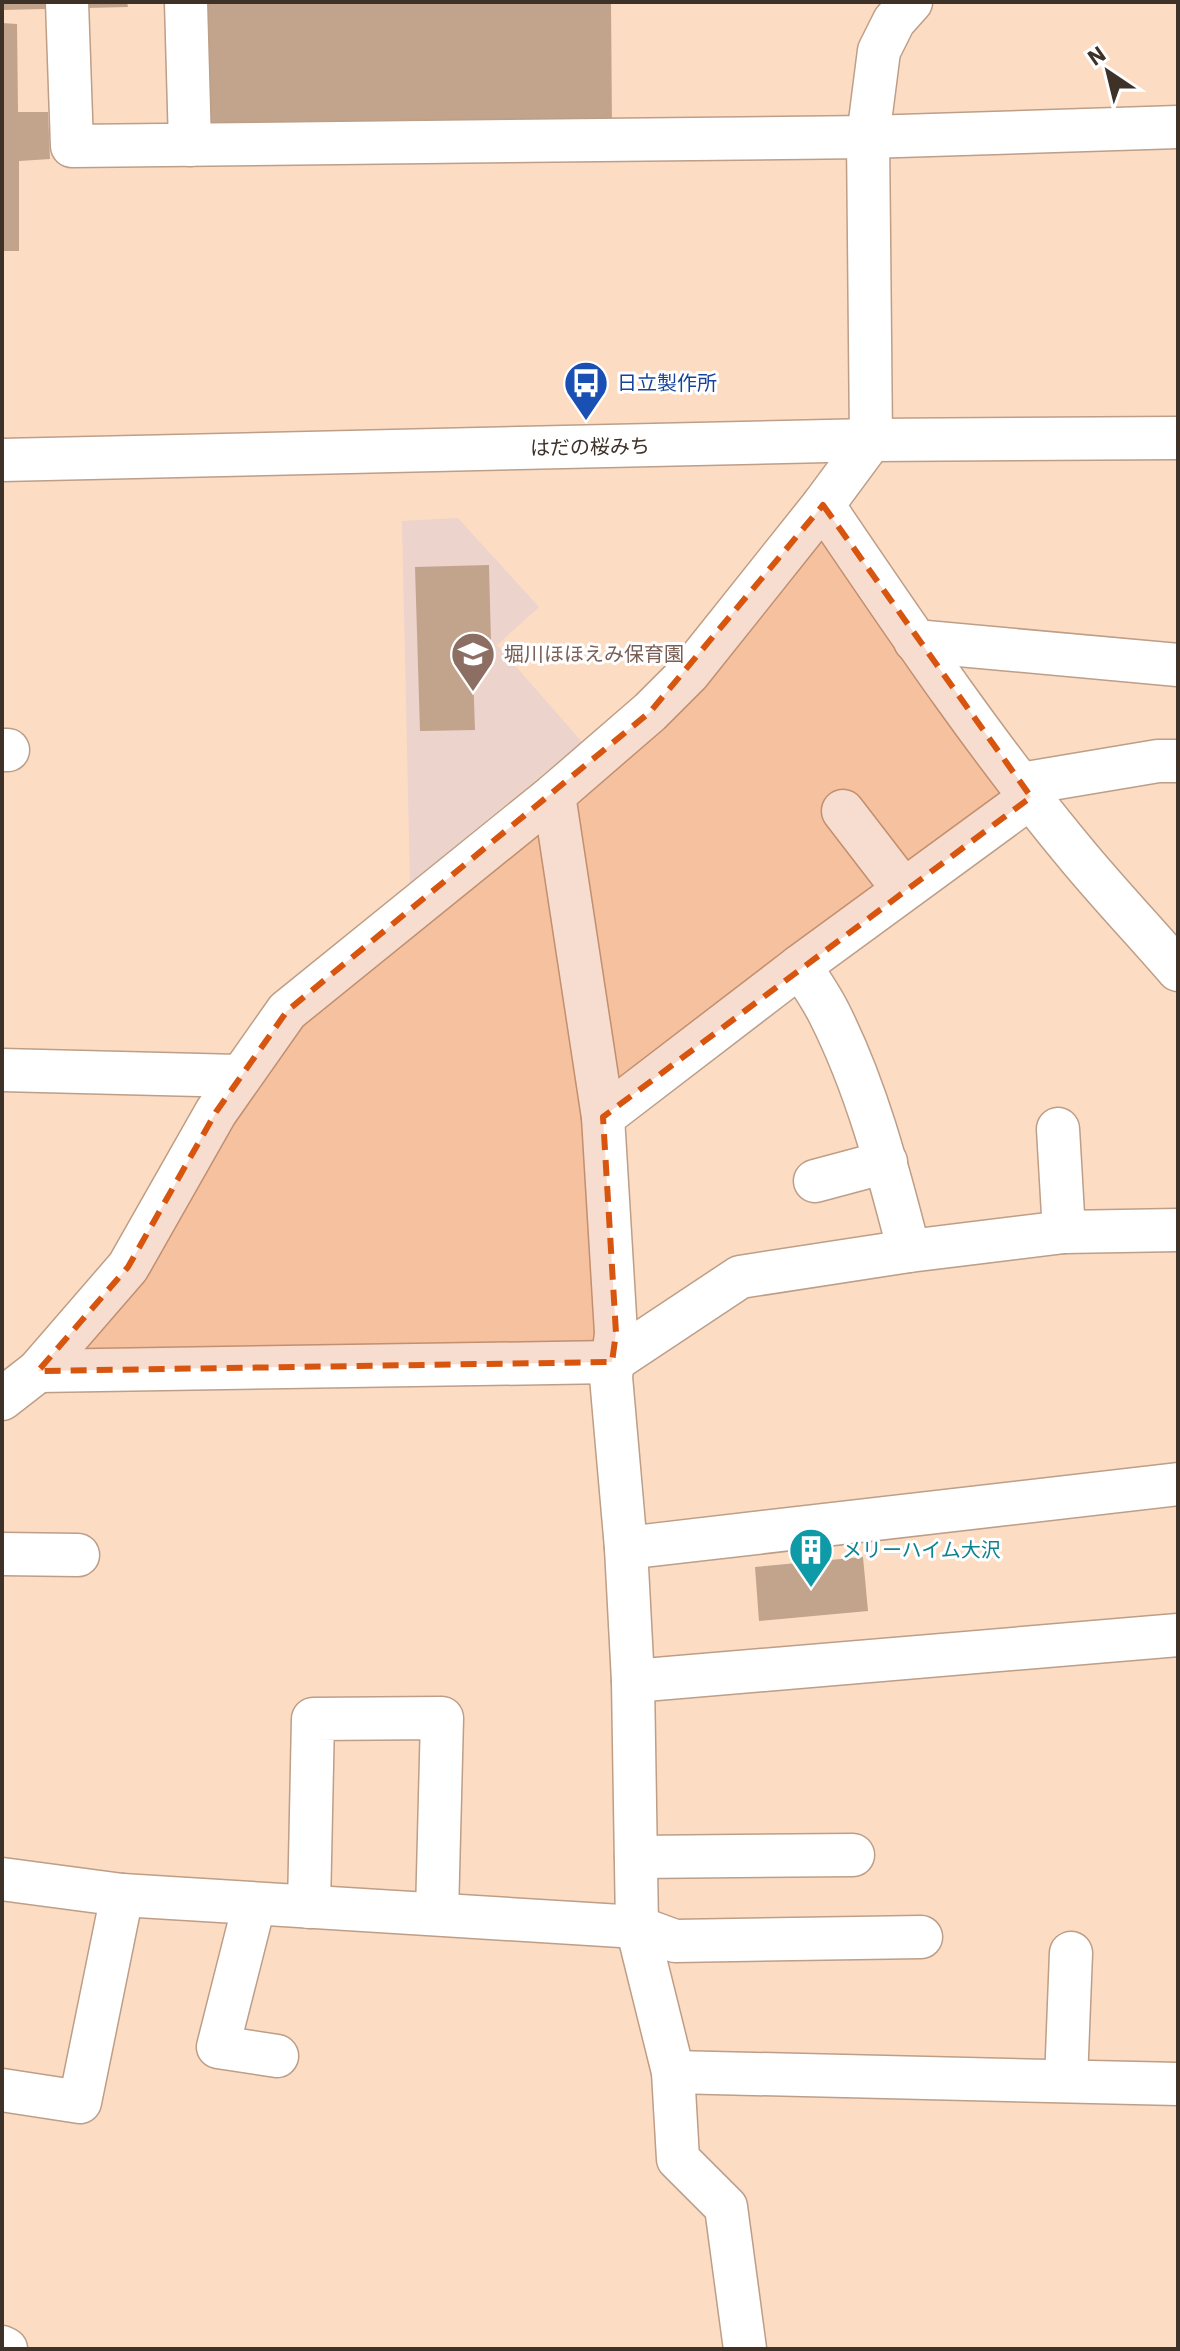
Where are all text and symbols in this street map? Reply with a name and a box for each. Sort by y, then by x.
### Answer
north arrow [1068,32,1148,112]
text: N [1081,39,1111,72]
bus stop icon: 日立製作所 [562,359,610,422]
place label: 日立製作所 [617,369,717,396]
street label: はだの桜みち [530,432,650,461]
school or university icon: 堀川ほほえみ保育園 [449,630,497,693]
place label: 堀川ほほえみ保育園 [504,640,684,667]
building icon: メリーハイム大沢 [787,1526,835,1589]
place label: メリーハイム大沢 [842,1536,1001,1563]

